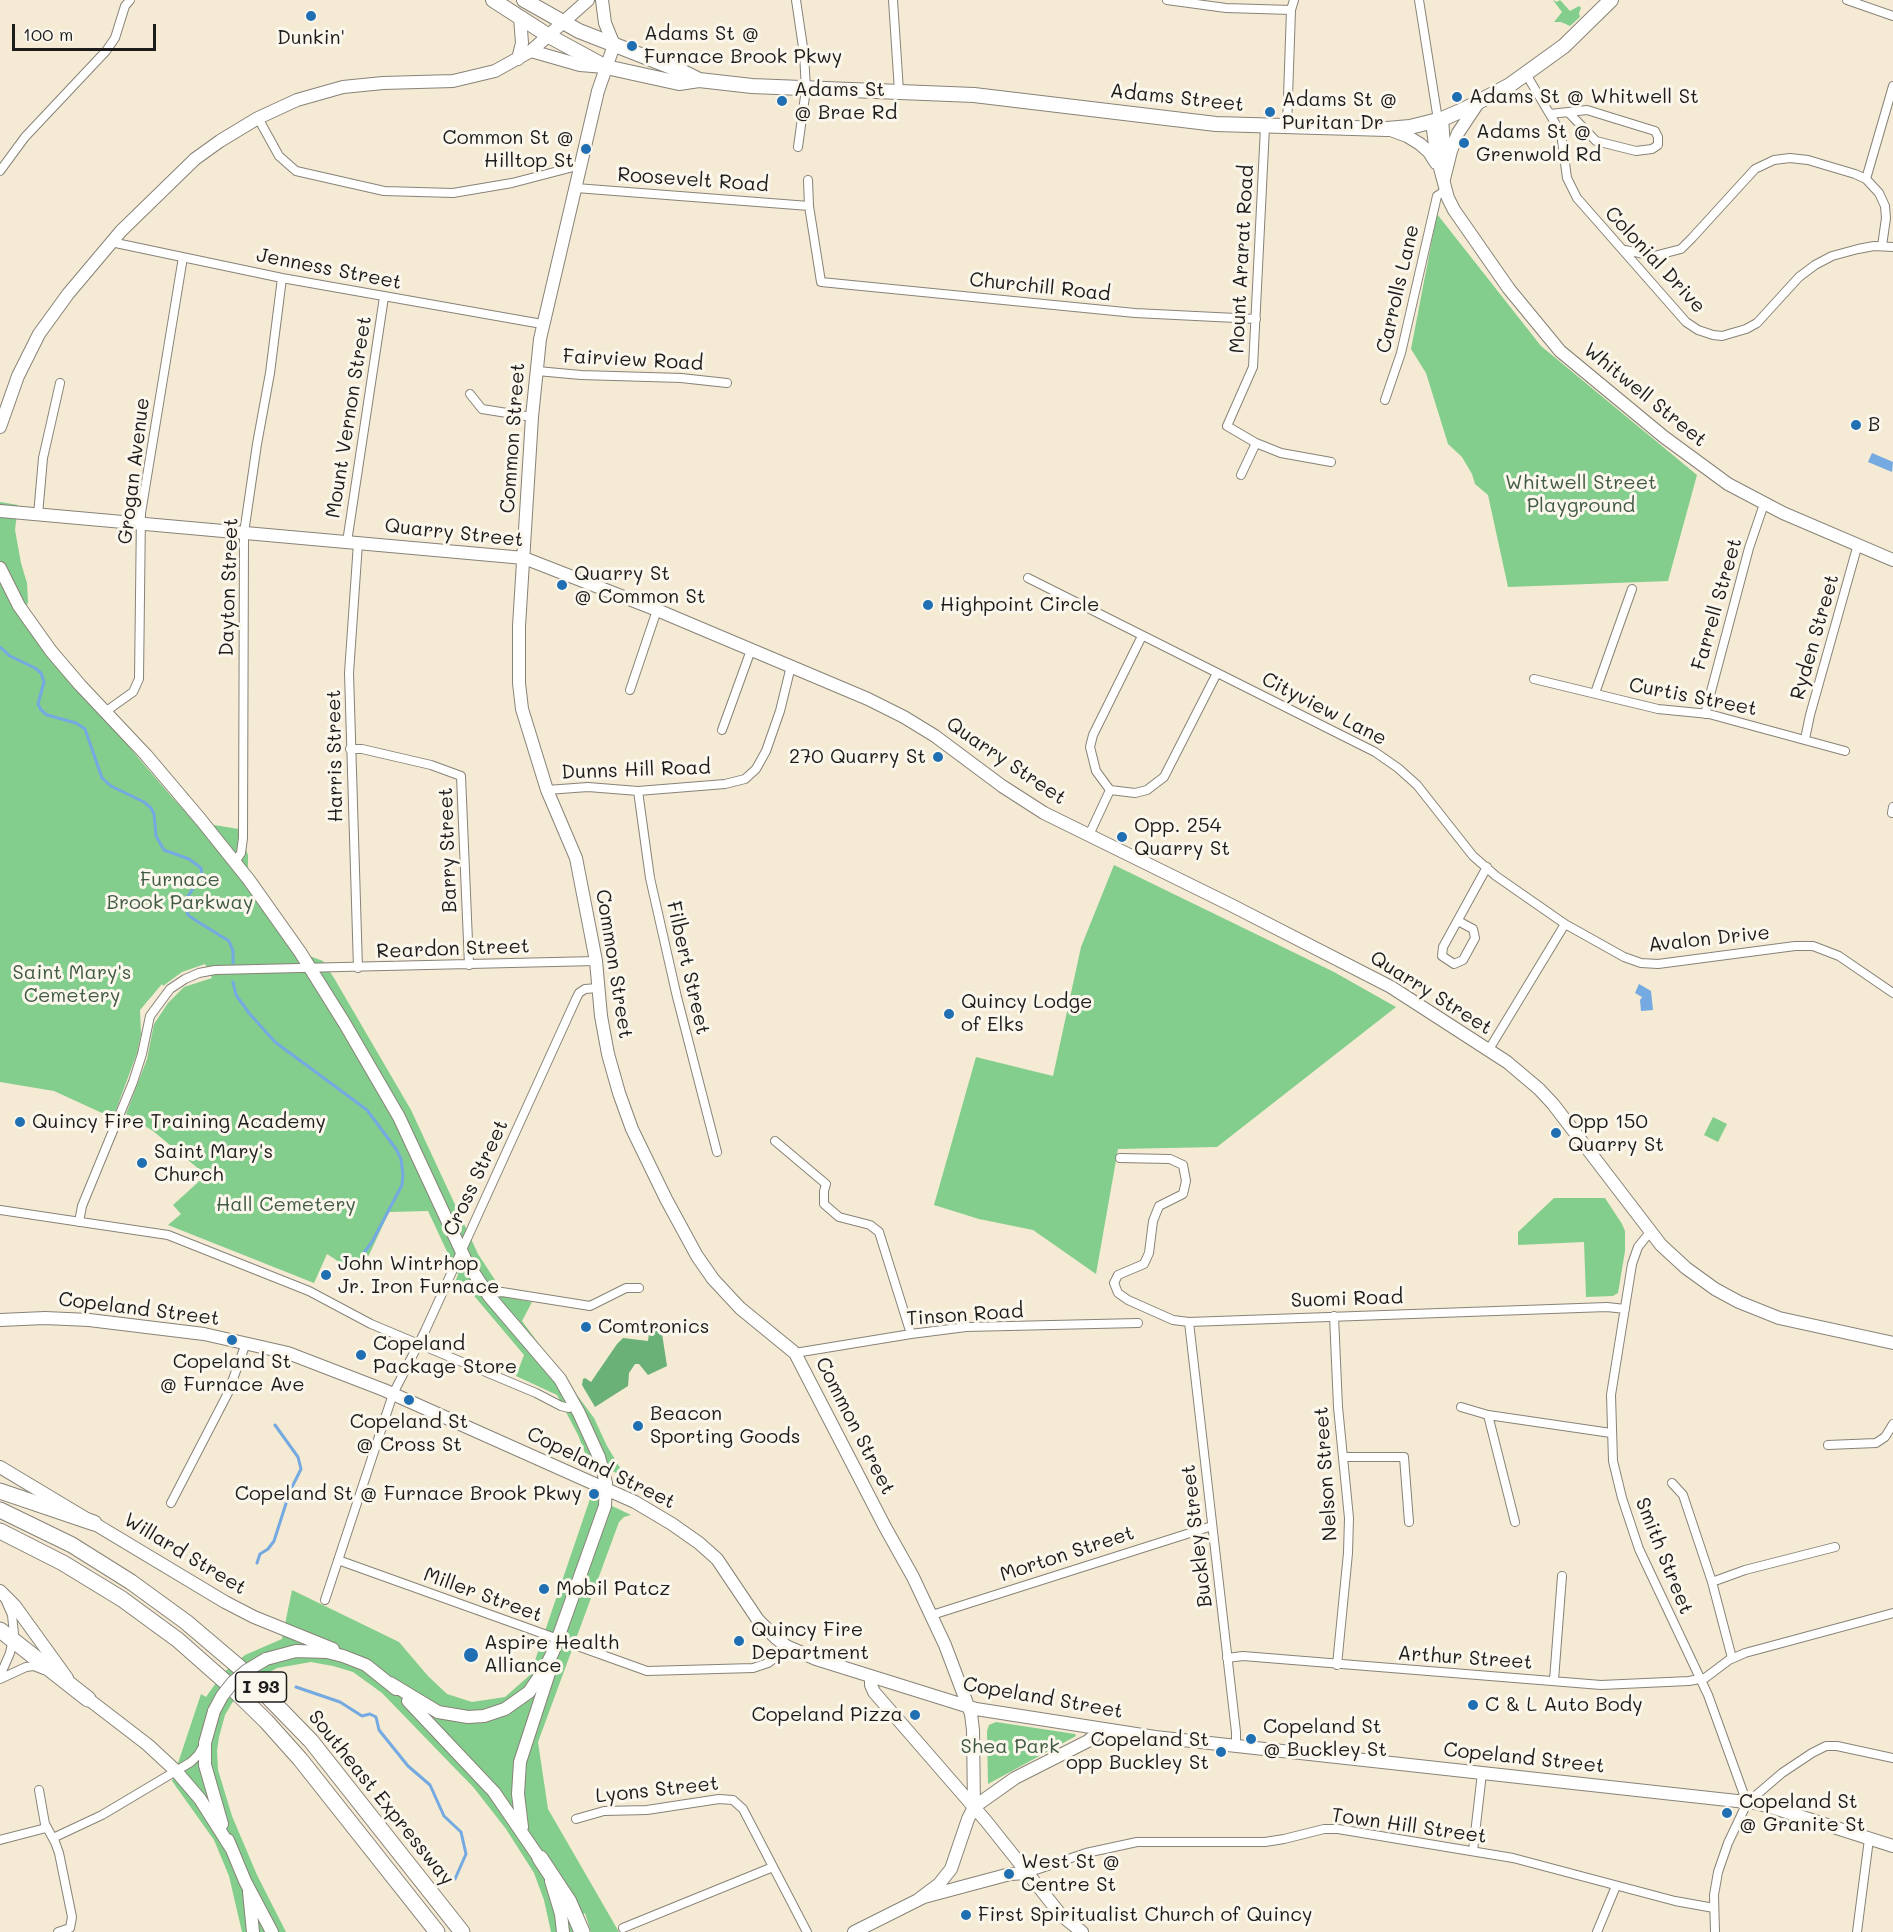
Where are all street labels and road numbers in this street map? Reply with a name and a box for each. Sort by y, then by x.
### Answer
street label: Adams Street [1109,79,1245,117]
street label: Roosevelt Road [617,163,769,197]
street label: Mount Ararat Road [1225,164,1259,354]
street label: Colonial Drive [1600,202,1710,318]
street label: Carrolls Lane [1372,222,1424,356]
street label: Jenness Street [254,243,404,295]
street label: Churchill Road [968,268,1112,306]
street label: Mount Vernon Street [321,314,377,520]
street label: Whitwell Street [1578,338,1712,452]
street label: Fairview Road [562,344,704,376]
street label: Common Street [496,362,530,514]
street label: Grogan Avenue [113,396,155,546]
street label: Quarry Street [383,514,525,552]
street label: Dayton Street [215,517,243,657]
street label: Farrell Street [1687,535,1747,673]
street label: Ryden Street [1786,571,1844,703]
street label: Cityview Lane [1257,667,1391,751]
street label: Curtis Street [1627,673,1759,721]
street label: Harris Street [322,689,348,823]
street label: Quarry Street [941,712,1071,810]
street label: Dunns Hill Road [561,755,711,785]
street label: Barry Street [434,787,462,913]
street label: Common Street [590,888,638,1040]
street label: Filbert Street [661,899,715,1037]
street label: Avalon Drive [1647,921,1771,957]
street label: Reardon Street [376,934,530,964]
street label: Quarry Street [1365,946,1497,1040]
street label: Cross Street [439,1116,513,1240]
street label: Suomi Road [1290,1285,1404,1313]
street label: Copeland Street [57,1287,221,1331]
street label: Tinson Road [906,1299,1024,1331]
street label: Common Street [810,1353,900,1499]
street label: Nelson Street [1309,1406,1343,1542]
street label: Copeland Street [523,1422,679,1514]
street label: Buckley Street [1176,1463,1218,1609]
street label: Smith Street [1630,1494,1698,1618]
street label: Willard Street [119,1508,251,1600]
street label: Morton Street [997,1521,1137,1587]
street label: Miller Street [420,1562,546,1628]
street label: Arthur Street [1397,1641,1533,1675]
road number: I 93 [236,1672,286,1702]
street label: Copeland Street [961,1672,1125,1724]
street label: Southeast Expressway [303,1706,459,1890]
street label: Copeland Street [1442,1738,1606,1778]
street label: Lyons Street [594,1772,720,1808]
street label: Town Hill Street [1330,1803,1488,1849]

